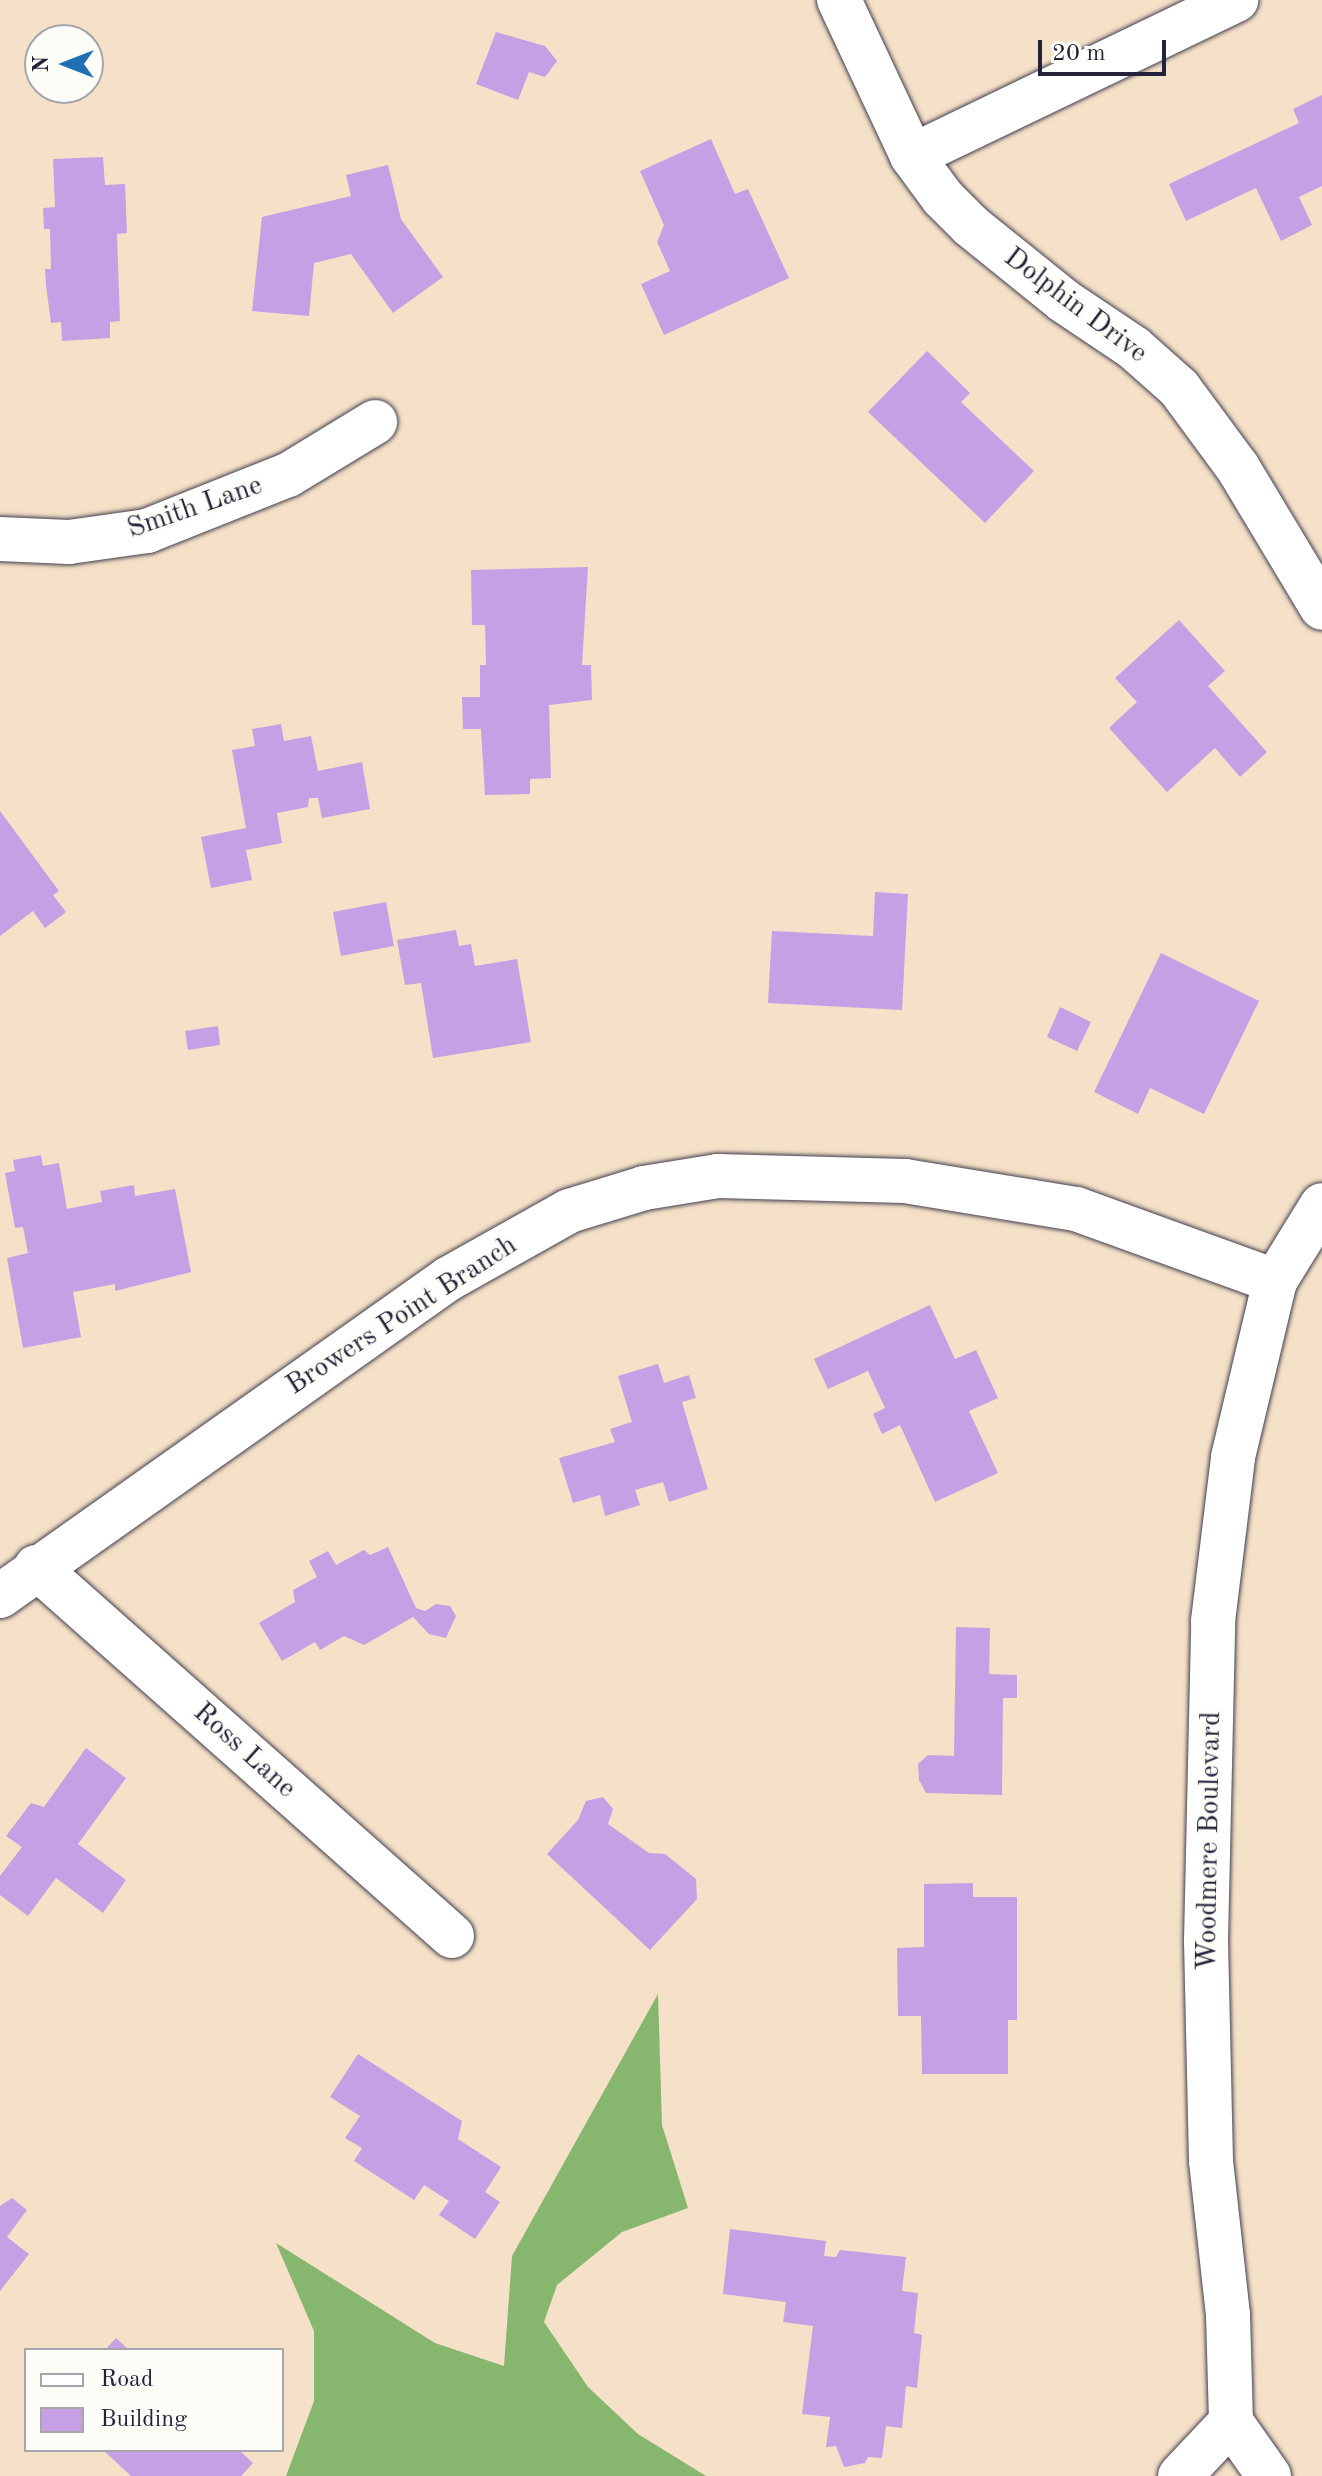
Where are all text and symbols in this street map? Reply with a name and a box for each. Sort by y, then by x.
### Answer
north arrow [24,24,104,104]
scale bar [1042,24,1170,74]
text: 20 m [1052,42,1106,66]
text: N [31,56,53,72]
street label: Dolphin Drive [997,241,1153,371]
street label: Smith Lane [123,469,267,547]
street label: Browers Point Branch [280,1229,524,1403]
street label: Ross Lane [186,1696,302,1806]
street label: Woodmere Boulevard [1191,1711,1229,1971]
legend [24,2348,284,2452]
text: Road [100,2368,153,2392]
text: Building [100,2408,187,2432]

